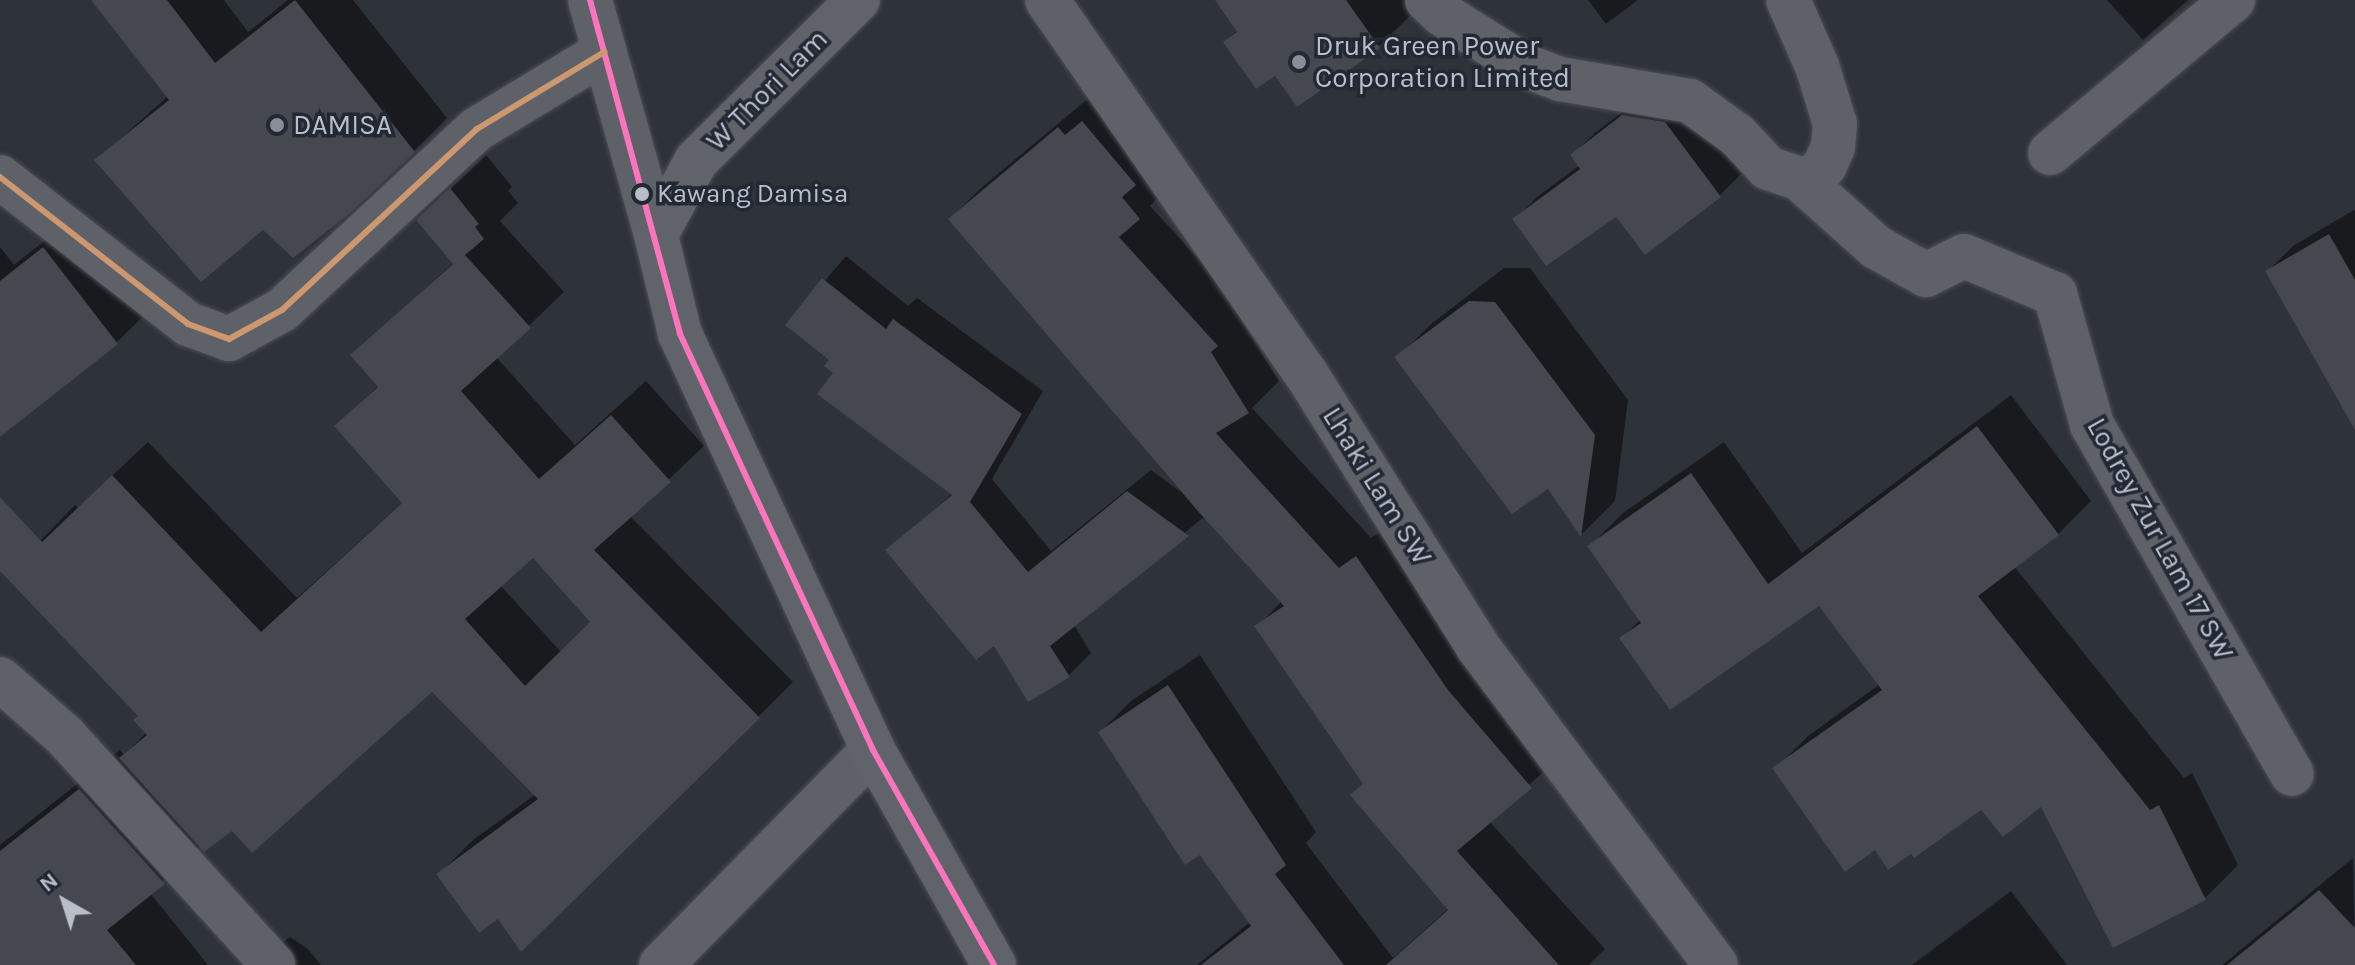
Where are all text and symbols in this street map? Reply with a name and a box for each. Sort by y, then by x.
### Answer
street label: W Thori Lam [699,22,835,158]
place label: Druk Green Power Corporation Limited [1315,29,1570,95]
marker: Druk Green Power Corporation Limited [1290,53,1308,71]
place label: DAMISA [293,108,392,142]
marker: DAMISA [268,116,286,134]
place label: Kawang Damisa [657,178,848,210]
marker: Kawang Damisa [634,186,650,202]
street label: Lhaki Lam SW [1315,401,1439,571]
street label: Lodrey Zur Lam 17 SW [2079,412,2241,666]
north arrow [24,861,104,941]
text: N [35,867,63,897]

